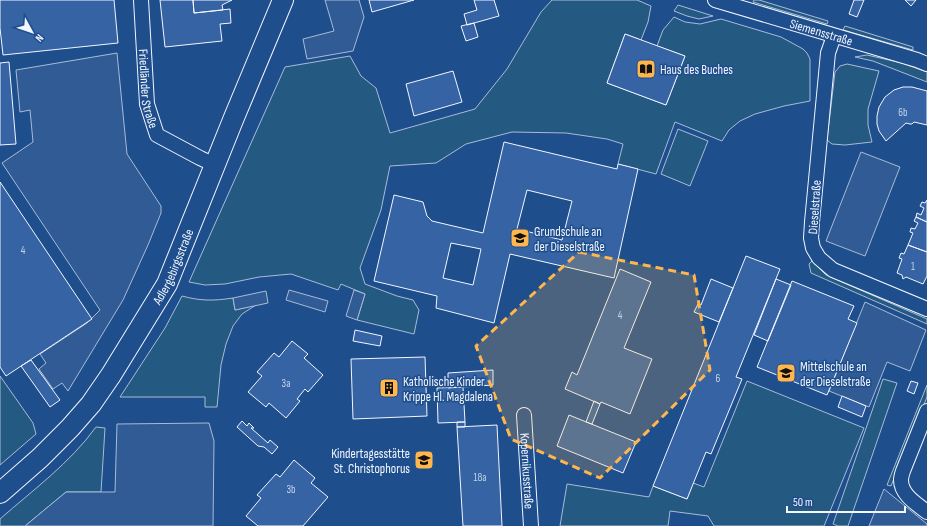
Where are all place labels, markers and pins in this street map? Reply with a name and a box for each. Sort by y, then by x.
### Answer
library icon: Haus des Buches [635,58,657,80]
place label: Haus des Buches [660,62,733,78]
place label: Grundschule an der Dieselstraße [534,224,605,255]
school or university icon: Grundschule an der Dieselstraße [509,227,531,249]
place label: Mittelschule an der Dieselstraße [800,359,871,390]
school or university icon: Mittelschule an der Dieselstraße [775,362,797,384]
place label: Katholische Kinder Krippe Hl. Magdalena [403,374,493,405]
building icon: Katholische Kinder Krippe Hl. Magdalena [378,377,400,399]
place label: Kindertagesstätte St. Christophorus [331,446,410,477]
school or university icon: Kindertagesstätte St. Christophorus [413,449,435,471]

